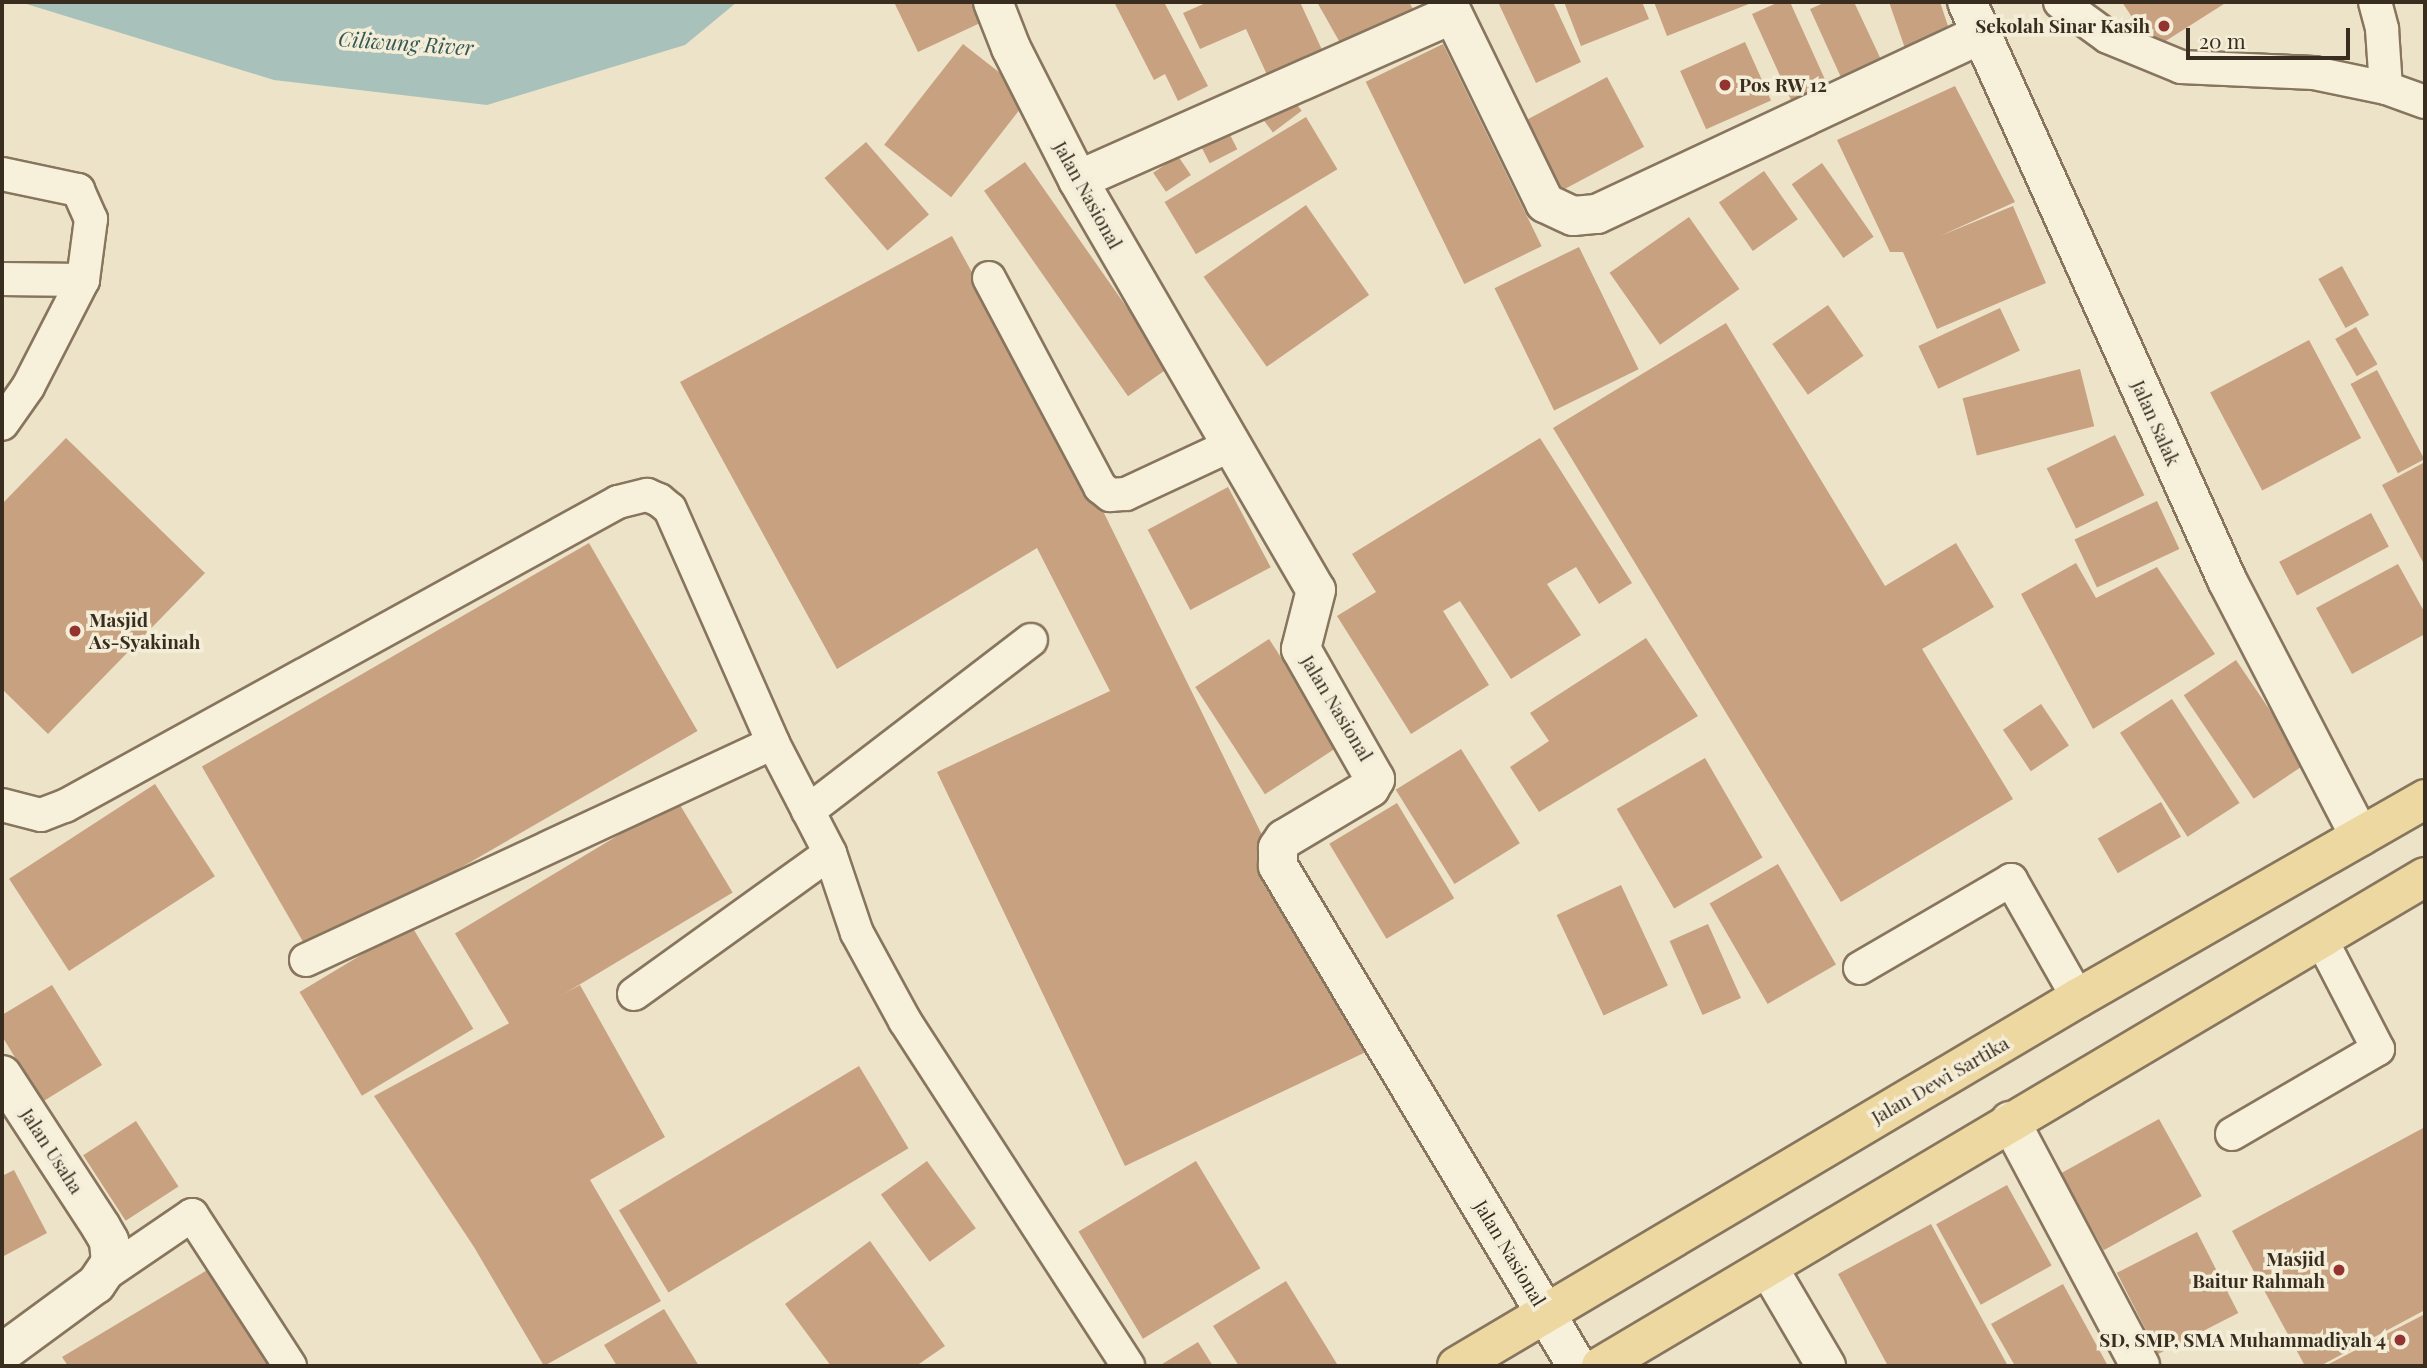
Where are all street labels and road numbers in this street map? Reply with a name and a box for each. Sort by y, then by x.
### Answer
street label: Jalan Nasional [1049,137,1127,253]
street label: Jalan Salak [2127,377,2185,469]
street label: Jalan Nasional [1296,651,1378,765]
street label: Jalan Dewi Sartika [1867,1031,2013,1129]
street label: Jalan Usaha [16,1104,88,1198]
street label: Jalan Nasional [1469,1196,1551,1310]

